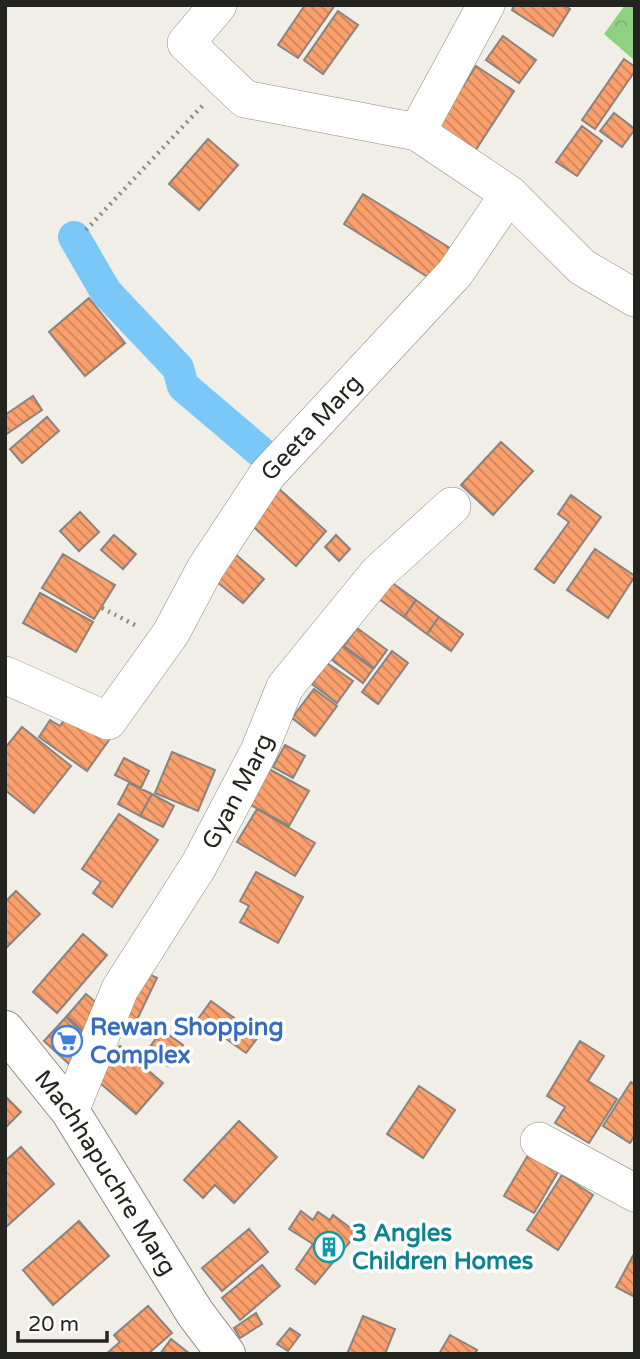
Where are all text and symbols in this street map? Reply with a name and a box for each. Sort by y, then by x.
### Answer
street label: Geeta Marg [255,368,368,487]
street label: Gyan Marg [196,730,279,854]
place label: Rewan Shopping Complex [90,1013,284,1070]
supermarket icon: Rewan Shopping Complex [50,1024,84,1058]
street label: Machhapuchre Marg [28,1064,183,1281]
place label: 3 Angles Children Homes [352,1219,533,1276]
building icon: 3 Angles Children Homes [312,1230,346,1264]
scale bar [18,1300,107,1344]
text: 20 m [28,1312,79,1337]

